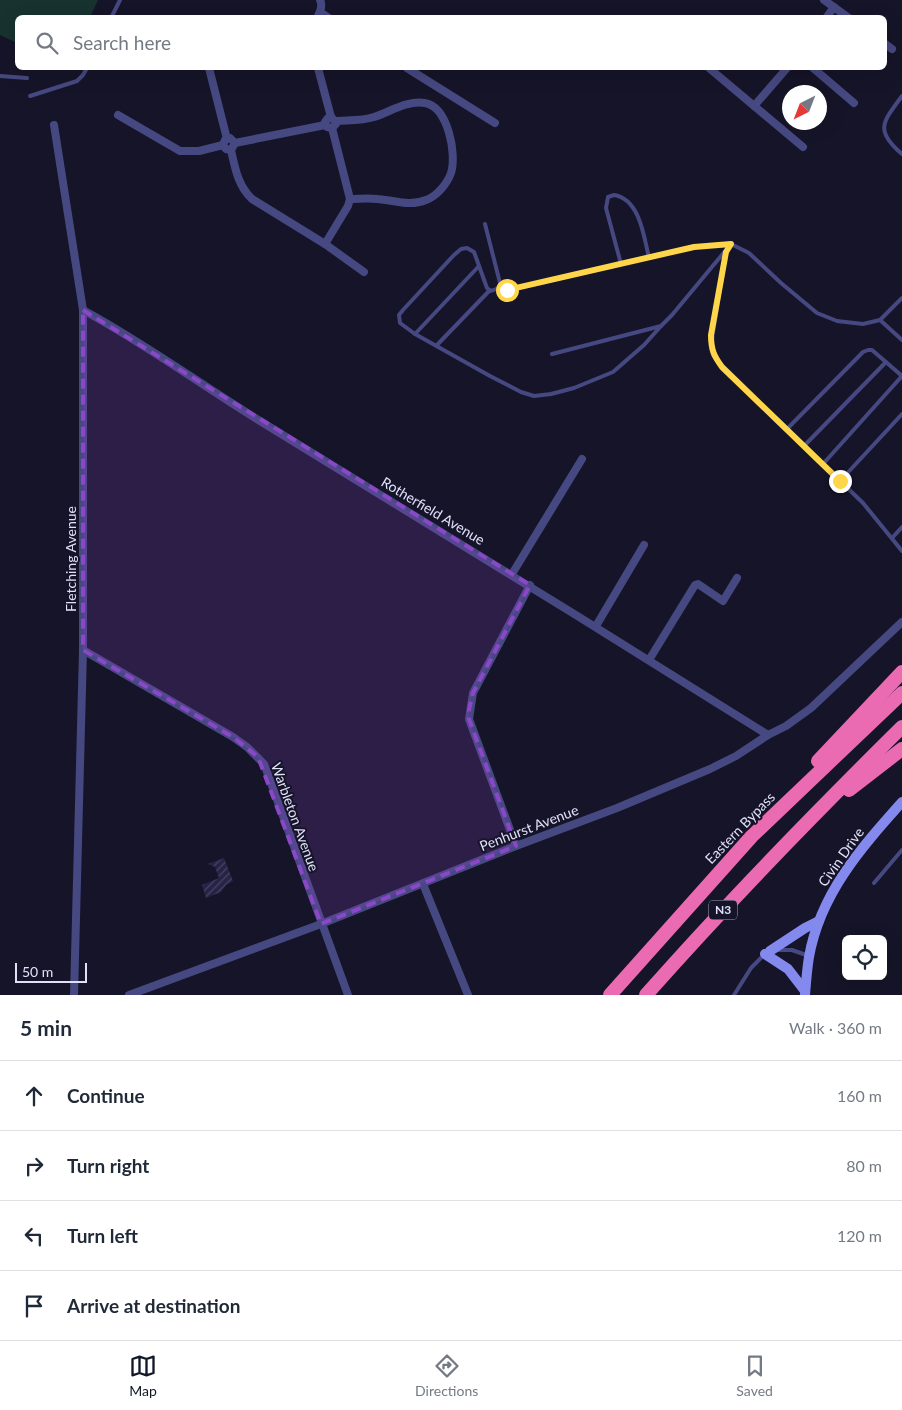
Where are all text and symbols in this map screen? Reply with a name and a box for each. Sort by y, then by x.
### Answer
search box [15,15,887,70]
icon: search [33,29,61,57]
text: Search here [73,31,171,54]
north arrow [782,85,827,130]
route start [496,279,519,302]
route end [829,470,852,493]
street label: Rotherfield Avenue [379,473,488,548]
street label: Fletching Avenue [62,506,79,612]
street label: Warbleton Avenue [268,760,323,874]
street label: Eastern Bypass [701,788,778,867]
street label: Penhurst Avenue [477,801,581,854]
street label: Civin Drive [814,824,867,889]
road number: N3 [709,900,737,920]
map controls [842,935,887,980]
button: locate [842,935,887,980]
scale bar [15,960,88,983]
text: 50 m [22,963,53,980]
text: 5 min [20,1015,72,1040]
text: Walk · 360 m [789,1018,882,1037]
icon: ahead [20,1082,48,1110]
text: Continue [67,1084,145,1107]
text: 160 m [837,1086,882,1105]
icon: right [20,1152,48,1180]
text: Turn right [67,1154,149,1177]
text: 80 m [846,1156,882,1175]
icon: left [20,1222,48,1250]
text: Turn left [67,1224,138,1247]
text: 120 m [837,1226,882,1245]
icon: arrive [20,1292,48,1320]
text: Arrive at destination [67,1294,240,1317]
tab: Map [129,1352,157,1399]
tab: Directions [415,1352,478,1399]
tab: Saved [736,1352,773,1399]

